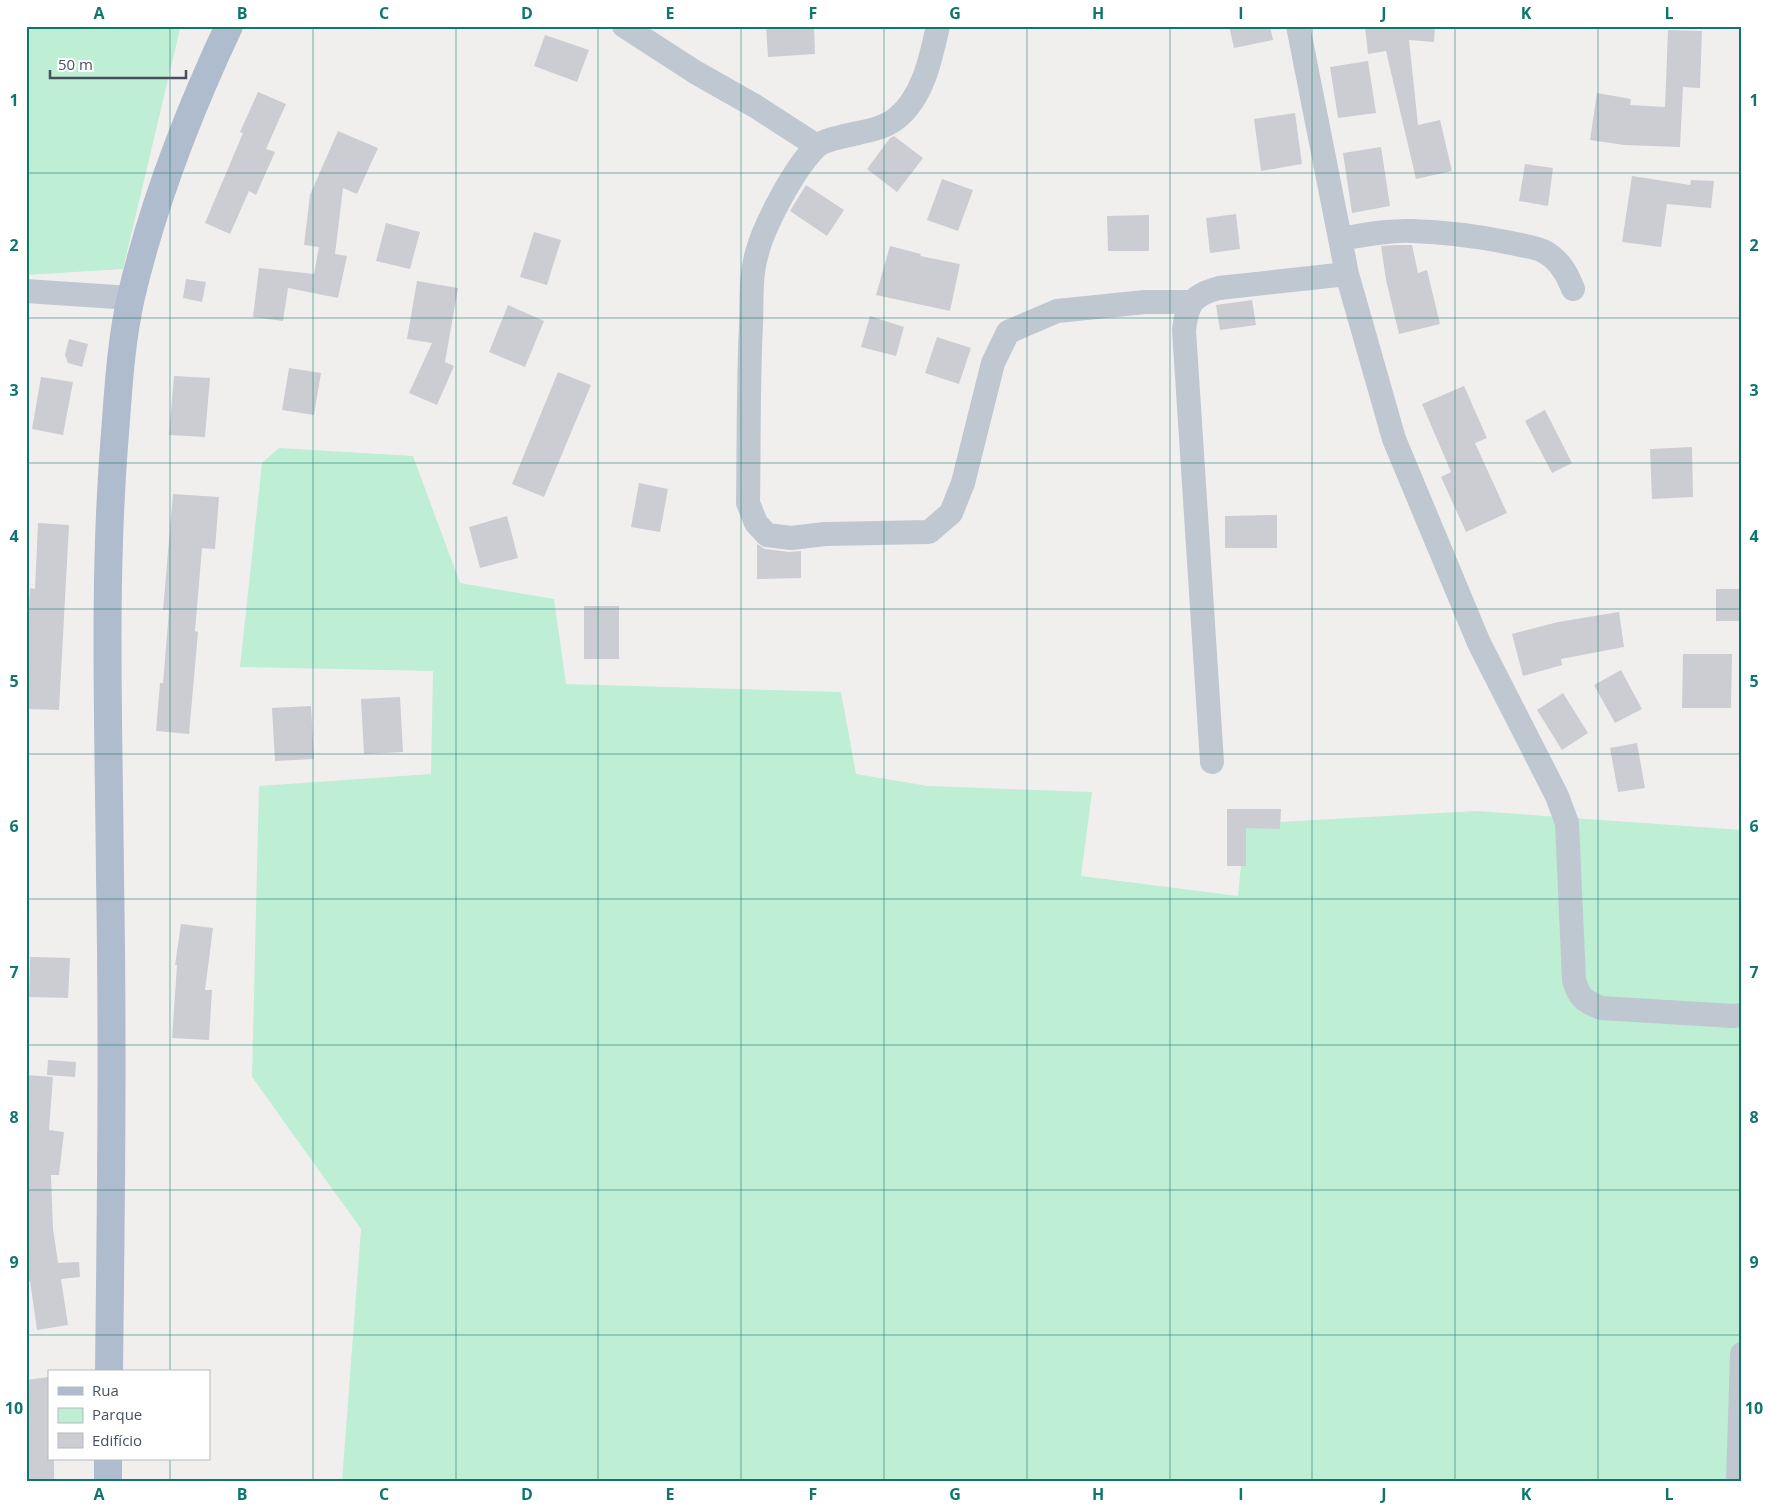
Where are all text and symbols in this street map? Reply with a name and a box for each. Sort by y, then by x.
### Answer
text: A [93,2,105,24]
text: B [237,2,247,24]
text: C [379,2,389,24]
text: D [521,2,533,24]
text: E [666,2,675,24]
text: F [809,2,817,24]
text: G [949,2,961,24]
text: H [1092,2,1104,24]
text: I [1238,2,1244,24]
text: J [1379,2,1387,24]
text: K [1521,2,1532,24]
text: L [1664,2,1674,24]
scale bar [50,48,186,80]
text: 50 m [58,54,93,74]
text: 1 [9,89,19,111]
text: 1 [1749,89,1759,111]
text: 2 [9,234,19,256]
text: 2 [1749,234,1759,256]
text: 3 [9,379,19,401]
text: 3 [1749,379,1759,401]
text: 4 [9,525,19,547]
text: 4 [1749,525,1759,547]
text: 5 [9,670,19,692]
text: 5 [1749,670,1759,692]
text: 6 [9,815,19,837]
text: 6 [1749,815,1759,837]
text: 7 [9,961,19,983]
text: 7 [1749,961,1759,983]
text: 8 [9,1106,19,1128]
text: 8 [1749,1106,1759,1128]
text: 9 [9,1251,19,1273]
text: 9 [1749,1251,1759,1273]
legend [48,1370,210,1460]
text: Rua [92,1380,119,1400]
text: 10 [5,1397,23,1419]
text: 10 [1745,1397,1763,1419]
text: Parque [92,1404,142,1424]
text: Edifício [92,1430,142,1450]
text: A [93,1483,105,1505]
text: B [237,1483,247,1505]
text: C [379,1483,389,1505]
text: D [521,1483,533,1505]
text: E [666,1483,675,1505]
text: F [809,1483,817,1505]
text: G [949,1483,961,1505]
text: H [1092,1483,1104,1505]
text: I [1238,1483,1244,1505]
text: J [1379,1483,1387,1505]
text: K [1521,1483,1532,1505]
text: L [1664,1483,1674,1505]

